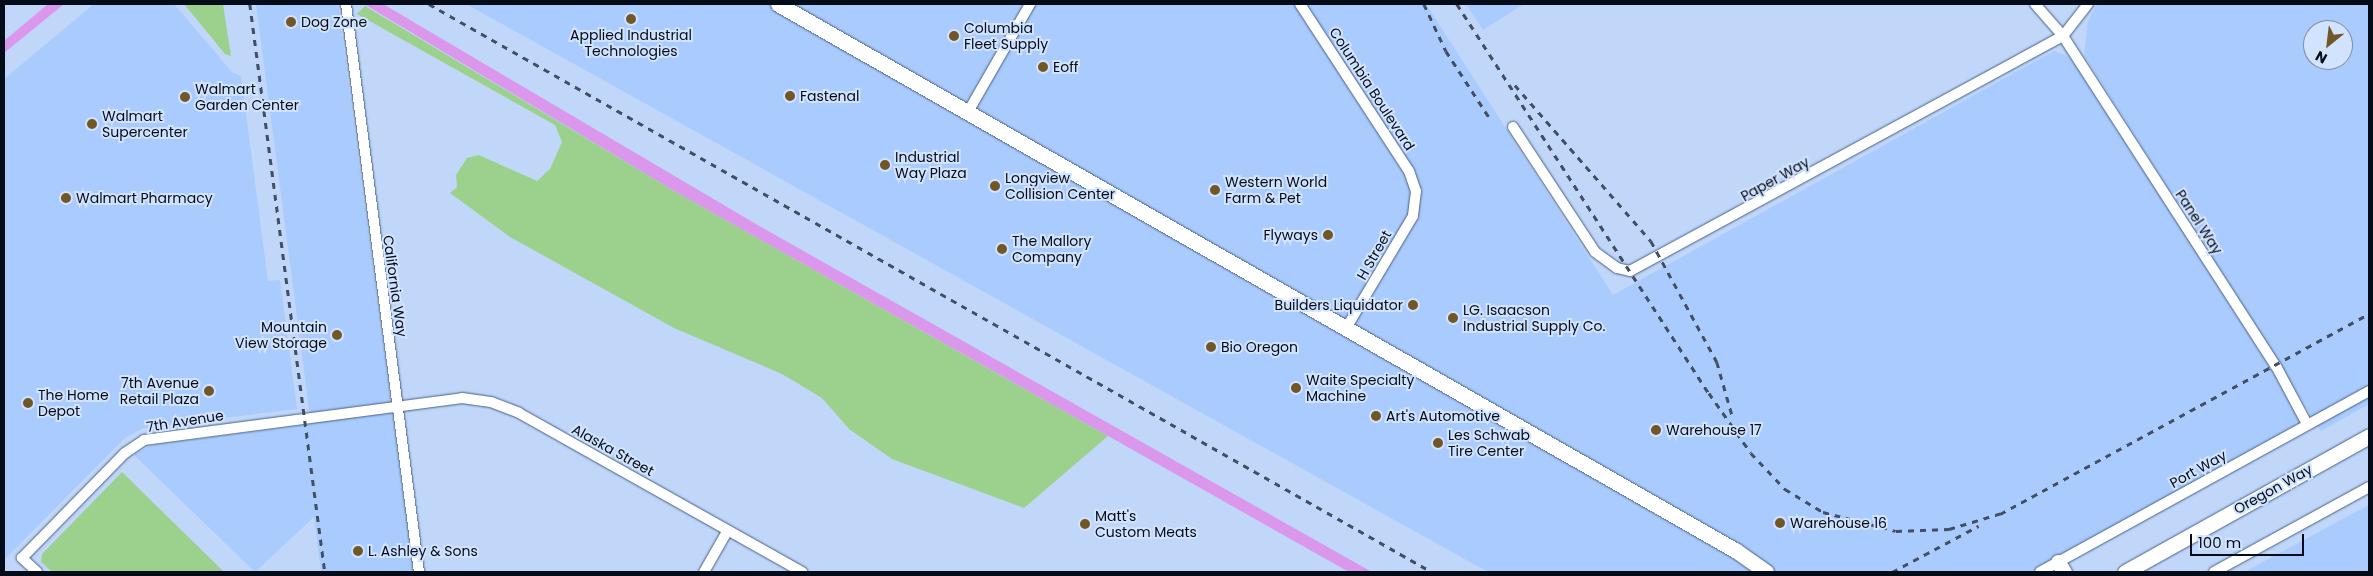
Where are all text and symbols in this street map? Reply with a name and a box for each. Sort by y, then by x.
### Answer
marker: Applied Industrial Technologies [625,13,637,25]
place label: Dog Zone [301,14,367,30]
marker: Dog Zone [285,16,297,28]
place label: Columbia Fleet Supply [964,20,1048,52]
north arrow [2303,20,2353,70]
street label: Columbia Boulevard [1326,24,1418,154]
place label: Applied Industrial Technologies [570,27,692,59]
marker: Columbia Fleet Supply [948,30,960,42]
text: N [2312,46,2331,69]
place label: Eoff [1053,59,1078,75]
marker: Eoff [1037,61,1049,73]
place label: Walmart Garden Center [195,81,299,114]
place label: Fastenal [800,88,859,104]
marker: Fastenal [784,90,796,102]
marker: Walmart Garden Center [179,91,191,103]
place label: Walmart Supercenter [102,108,188,140]
marker: Walmart Supercenter [86,118,98,130]
place label: Industrial Way Plaza [895,149,967,182]
street label: Paper Way [1738,153,1812,205]
marker: Industrial Way Plaza [879,159,891,171]
place label: Longview Collision Center [1005,170,1115,202]
place label: Western World Farm & Pet [1225,174,1327,206]
marker: Longview Collision Center [989,180,1001,192]
marker: Western World Farm & Pet [1209,184,1221,196]
street label: Panel Way [2172,187,2226,257]
place label: Walmart Pharmacy [76,190,213,206]
marker: Walmart Pharmacy [60,192,72,204]
place label: Flyways [1263,227,1318,243]
street label: H Street [1353,227,1395,283]
marker: Flyways [1322,229,1334,241]
place label: The Mallory Company [1012,233,1091,266]
street label: California Way [380,234,410,338]
marker: The Mallory Company [996,243,1008,255]
place label: Builders Liquidator [1275,297,1403,313]
marker: Builders Liquidator [1407,299,1419,311]
place label: LG. Isaacson Industrial Supply Co. [1463,302,1605,334]
marker: LG. Isaacson Industrial Supply Co. [1447,312,1459,324]
place label: Mountain View Storage [235,319,327,352]
marker: Mountain View Storage [331,329,343,341]
place label: Bio Oregon [1221,339,1298,355]
marker: Bio Oregon [1205,341,1217,353]
place label: Waite Specialty Machine [1306,372,1414,404]
place label: 7th Avenue Retail Plaza [120,375,199,408]
marker: Waite Specialty Machine [1290,382,1302,394]
marker: 7th Avenue Retail Plaza [203,385,215,397]
place label: The Home Depot [38,387,109,420]
marker: The Home Depot [22,397,34,409]
street label: 7th Avenue [145,407,225,435]
place label: Art's Automotive [1386,408,1500,424]
marker: Art's Automotive [1370,410,1382,422]
street label: Alaska Street [569,421,657,479]
place label: Warehouse 17 [1666,422,1762,438]
marker: Warehouse 17 [1650,424,1662,436]
place label: Les Schwab Tire Center [1448,427,1530,460]
marker: Les Schwab Tire Center [1432,437,1444,449]
street label: Port Way [2167,447,2229,491]
street label: Oregon Way [2231,461,2315,517]
place label: Matt's Custom Meats [1095,508,1197,540]
place label: Warehouse 16 [1790,515,1887,531]
marker: Warehouse 16 [1774,517,1786,529]
marker: Matt's Custom Meats [1079,518,1091,530]
scale bar [2193,524,2307,556]
text: 100 m [2198,532,2241,553]
place label: L. Ashley & Sons [368,543,478,559]
marker: L. Ashley & Sons [352,545,364,557]

